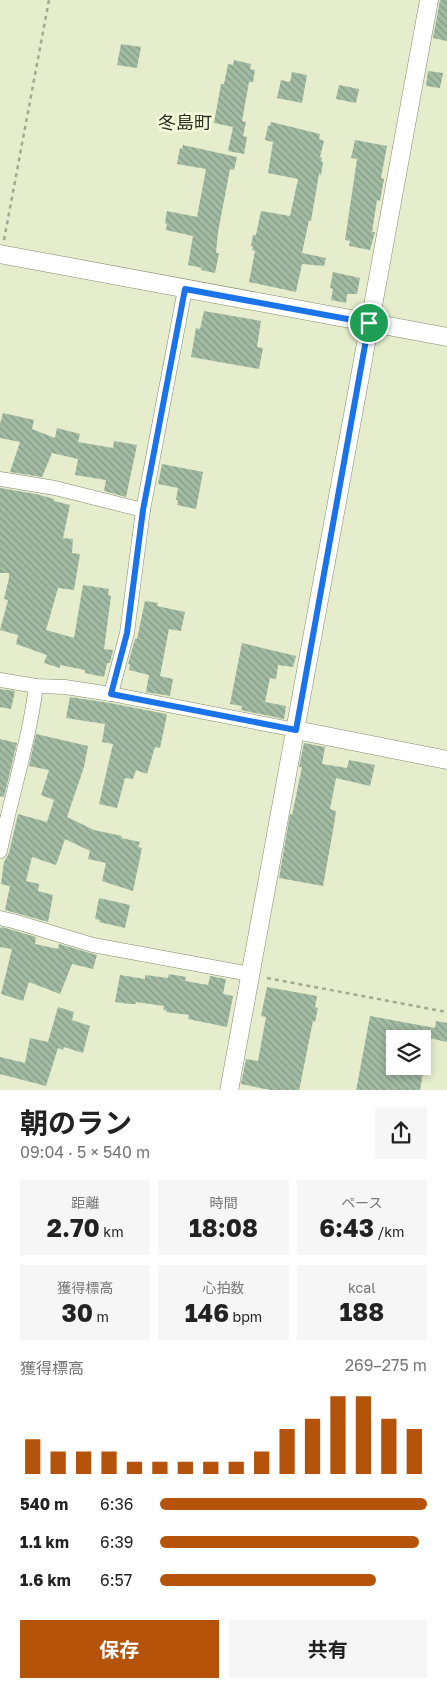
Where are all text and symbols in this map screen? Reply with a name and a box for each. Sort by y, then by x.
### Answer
district label: 冬島町 [158,111,212,133]
pin [348,302,390,344]
icon: arrive [355,309,383,337]
map controls [386,1030,431,1075]
button: layers [386,1030,431,1075]
text: 朝のラン [20,1106,132,1139]
button: share [375,1107,427,1159]
text: 09:04 · 5 × 540 m [20,1142,150,1162]
text: 距離 [71,1194,99,1211]
text: 時間 [209,1194,237,1211]
text: ペース [341,1194,382,1211]
text: 2.70 [47,1212,100,1243]
text: 18:08 [189,1212,258,1243]
text: 6:43 [319,1212,374,1243]
text: km [100,1223,124,1240]
text: /km [374,1223,404,1240]
text: 獲得標高 [57,1279,113,1296]
text: 心拍数 [202,1279,244,1296]
text: kcal [348,1279,376,1296]
text: 188 [339,1296,384,1327]
text: 30 [61,1297,93,1328]
text: 146 [185,1297,229,1328]
text: m [93,1308,109,1325]
text: bpm [229,1308,262,1325]
text: 269–275 m [345,1355,427,1375]
text: 獲得標高 [20,1358,84,1378]
text: 540 m [20,1494,68,1514]
text: 6:36 [100,1494,134,1514]
text: 1.1 km [20,1532,69,1552]
text: 6:39 [100,1532,134,1552]
text: 1.6 km [20,1570,71,1590]
text: 6:57 [100,1570,132,1590]
button: 保存 [20,1620,219,1678]
button: 共有 [229,1620,427,1678]

